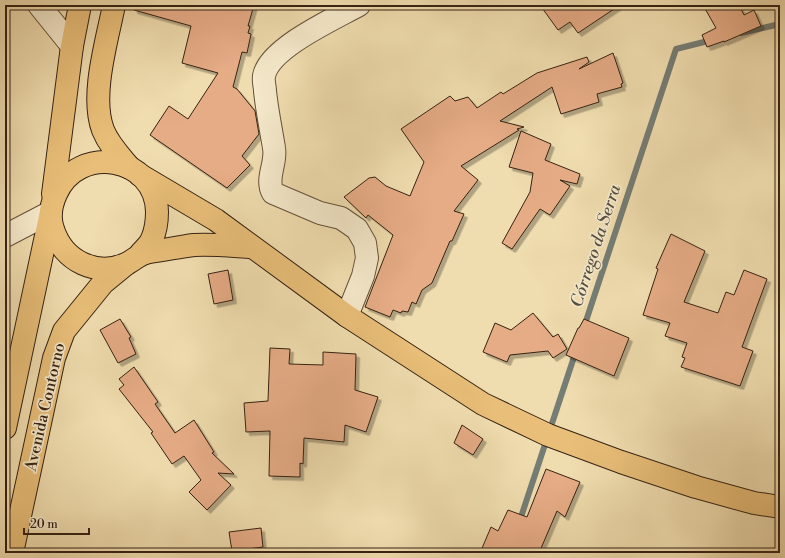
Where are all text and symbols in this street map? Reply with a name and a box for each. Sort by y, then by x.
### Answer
water label: Córrego da Serra [566,181,626,310]
street label: Avenida Contorno [20,341,69,474]
scale bar [24,510,89,536]
text: 20 m [30,517,58,532]

